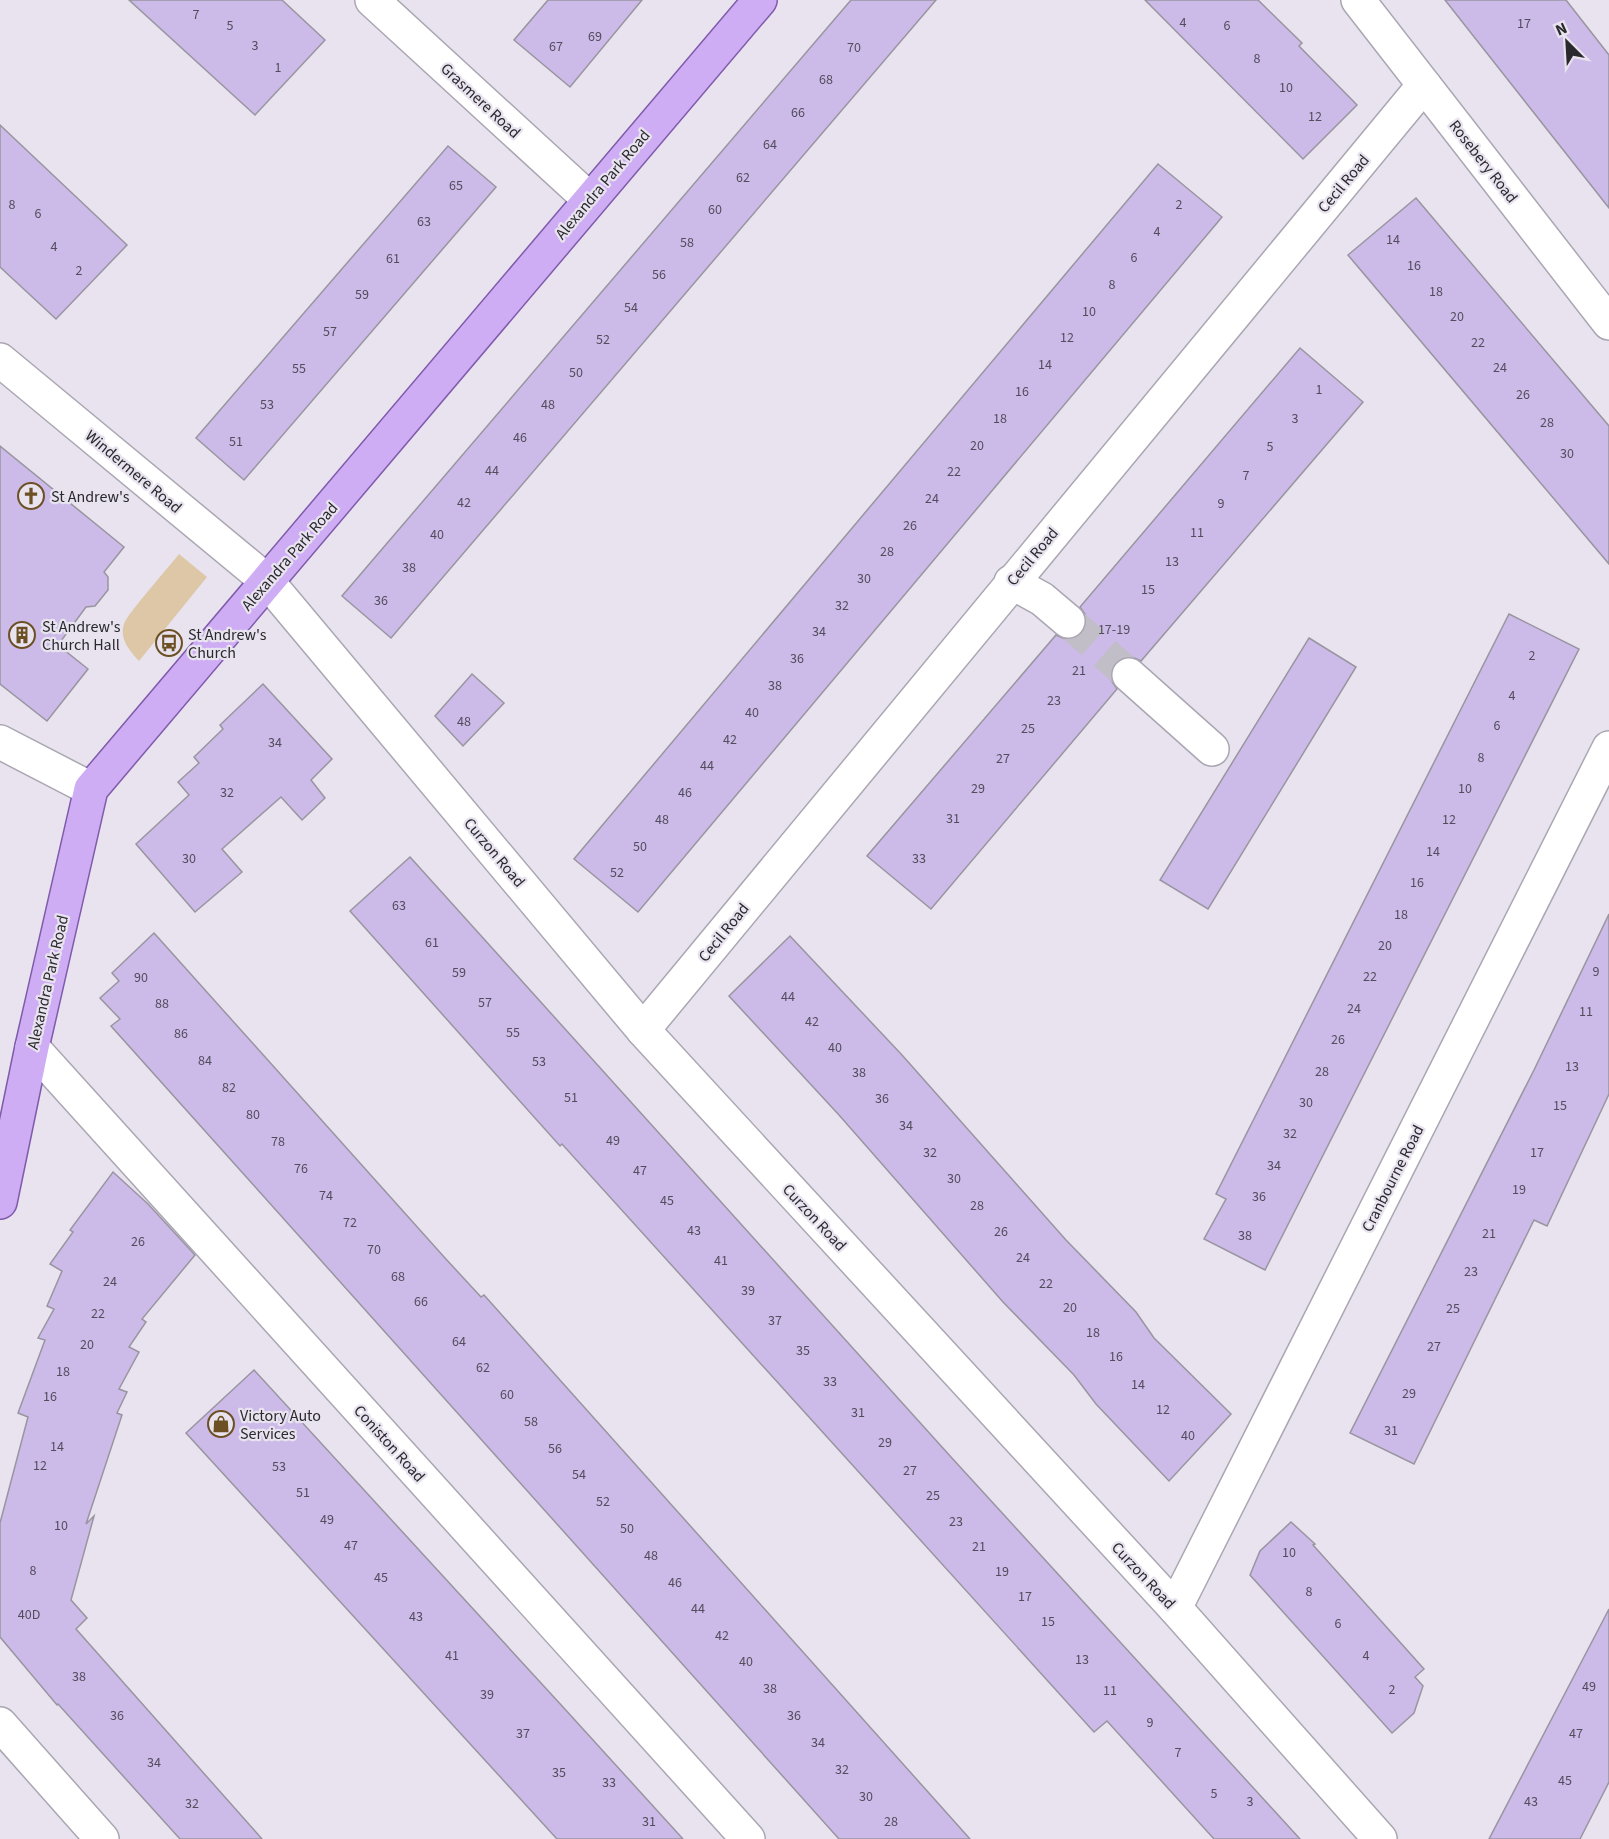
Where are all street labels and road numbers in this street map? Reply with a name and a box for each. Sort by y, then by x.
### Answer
street label: Grasmere Road [436,58,525,144]
street label: Rosebery Road [1444,115,1523,208]
street label: Alexandra Park Road [550,125,655,244]
street label: Cecil Road [1313,150,1375,218]
street label: Windermere Road [80,425,186,519]
street label: Alexandra Park Road [236,498,343,616]
street label: Cecil Road [1002,523,1064,591]
street label: Curzon Road [459,813,530,892]
street label: Cecil Road [693,899,754,967]
street label: Alexandra Park Road [22,913,74,1052]
street label: Cranbourne Road [1356,1121,1429,1236]
street label: Curzon Road [777,1179,851,1256]
street label: Coniston Road [349,1400,430,1487]
street label: Curzon Road [1106,1537,1180,1614]

